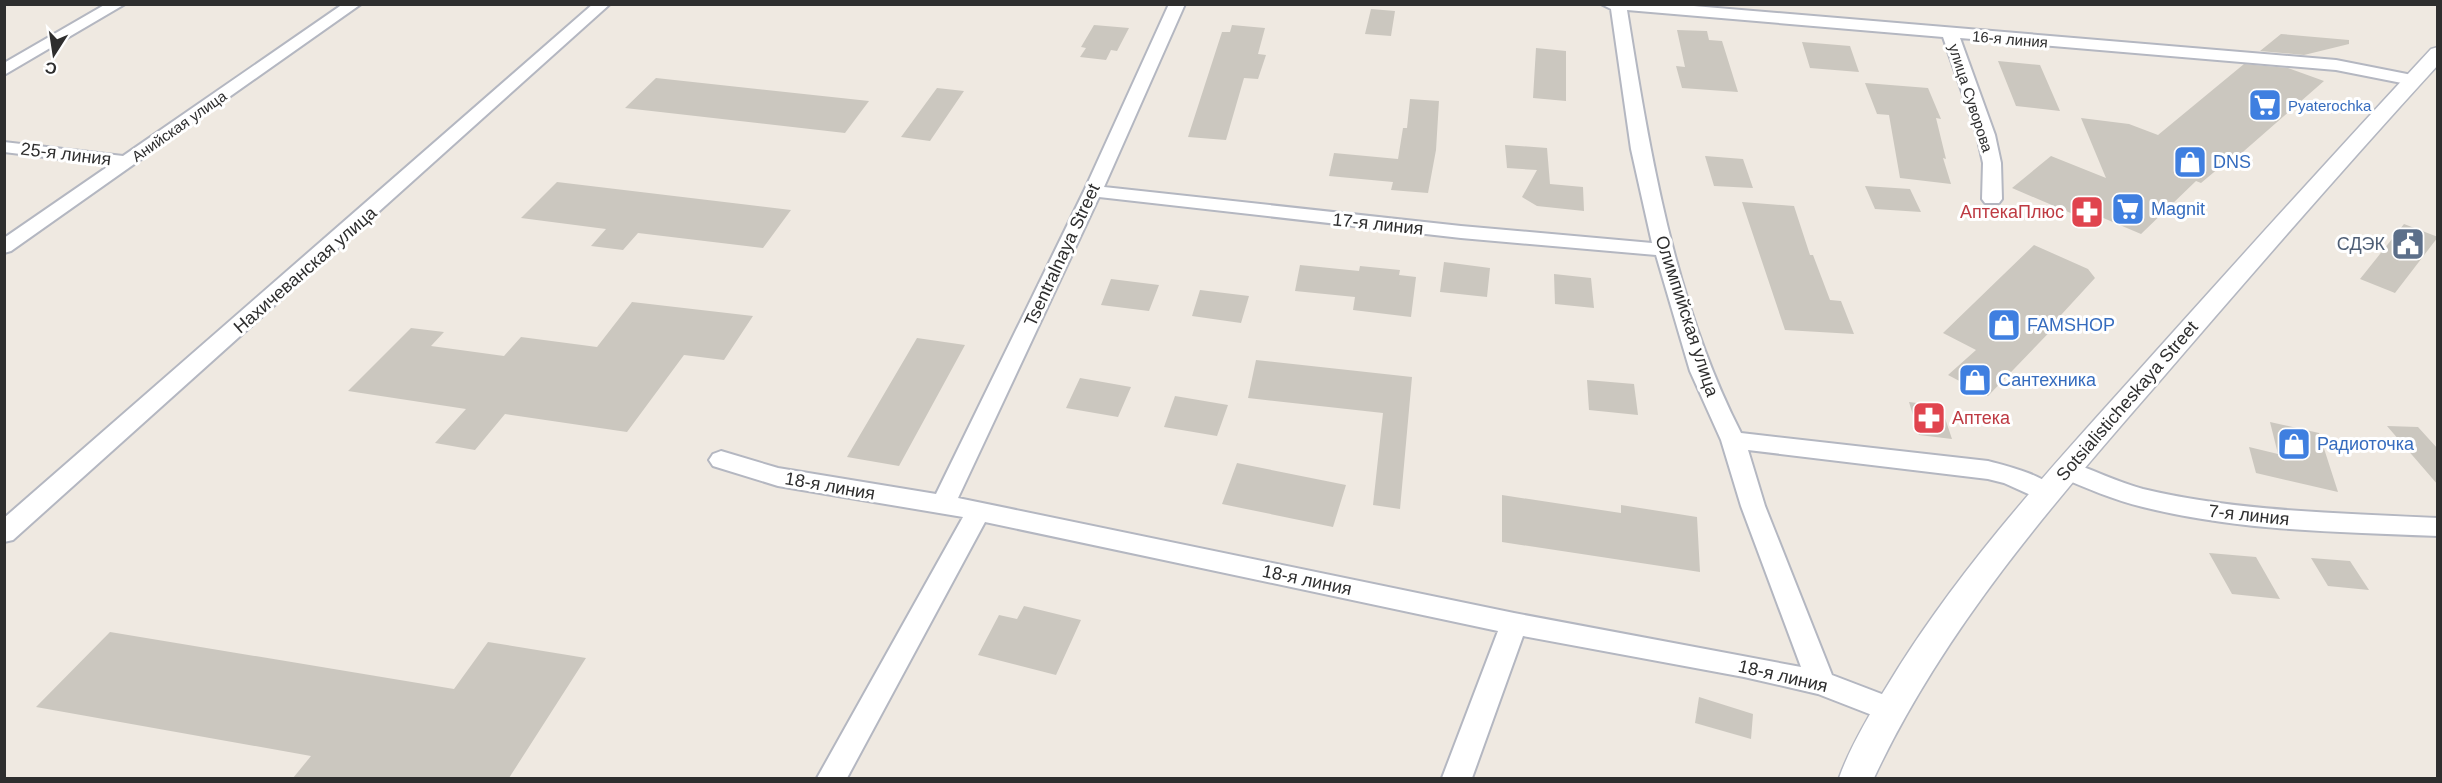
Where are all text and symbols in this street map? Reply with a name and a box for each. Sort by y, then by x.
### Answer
north arrow [24,24,84,84]
street label: 16-я линия [1971,27,2049,51]
street label: улица Суворова [1946,42,1997,155]
text: С [43,59,58,78]
street label: Анийская улица [129,87,230,165]
supermarket icon: Pyaterochka [2247,87,2283,123]
place label: Pyaterochka [2288,97,2372,114]
street label: 25-я линия [20,139,112,169]
shop icon: DNS [2172,144,2208,180]
place label: DNS [2213,152,2251,172]
street label: Tsentralnaya Street [1020,180,1104,330]
supermarket icon: Magnit [2110,191,2146,227]
pharmacy icon: АптекаПлюс [2069,194,2105,230]
place label: Magnit [2151,199,2205,219]
street label: Нахичеванская улица [230,202,381,337]
place label: АптекаПлюс [1960,202,2064,222]
street label: 17-я линия [1332,209,1424,239]
public building icon: СДЭК [2390,226,2426,262]
street label: Олимпийская улица [1652,233,1723,400]
place label: СДЭК [2337,234,2386,254]
shop icon: FAMSHOP [1986,307,2022,343]
place label: FAMSHOP [2027,315,2115,335]
street label: Sotsialisticheskaya Street [2052,317,2202,485]
shop icon: Сантехника [1957,362,1993,398]
place label: Сантехника [1998,370,2097,390]
pharmacy icon: Аптека [1911,400,1947,436]
place label: Аптека [1952,408,2011,428]
shop icon: Радиоточка [2276,426,2312,462]
place label: Радиоточка [2317,434,2415,454]
street label: 18-я линия [783,468,877,504]
street label: 7-я линия [2208,501,2290,529]
street label: 18-я линия [1260,561,1354,599]
street label: 18-я линия [1736,656,1830,696]

